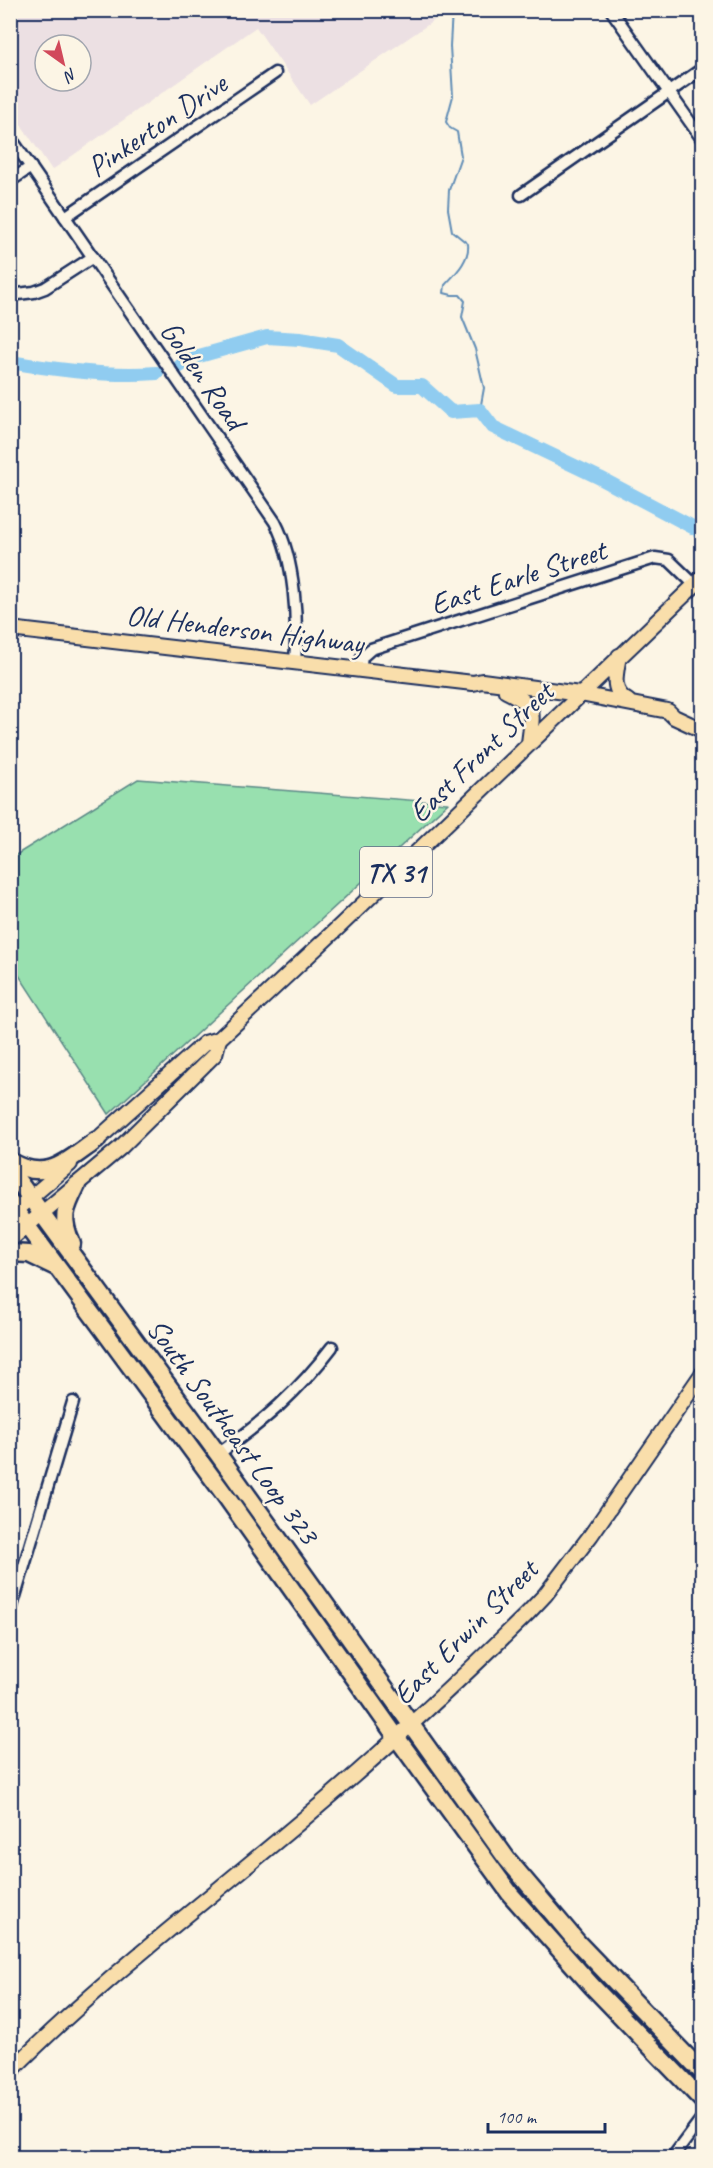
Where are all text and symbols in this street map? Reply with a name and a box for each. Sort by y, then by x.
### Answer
north arrow [33,33,93,93]
street label: Pinkerton Drive [80,63,236,185]
text: N [59,64,81,87]
street label: Golden Road [152,313,257,440]
street label: East Earle Street [425,530,613,623]
street label: Old Henderson Highway [124,596,367,663]
street label: East Front Street [401,671,564,831]
road number: TX 31 [360,847,432,897]
street label: South Southeast Loop 323 [138,1311,329,1553]
street label: East Erwin Street [384,1549,548,1713]
scale bar [488,2096,605,2134]
text: 100 m [497,2106,538,2128]

